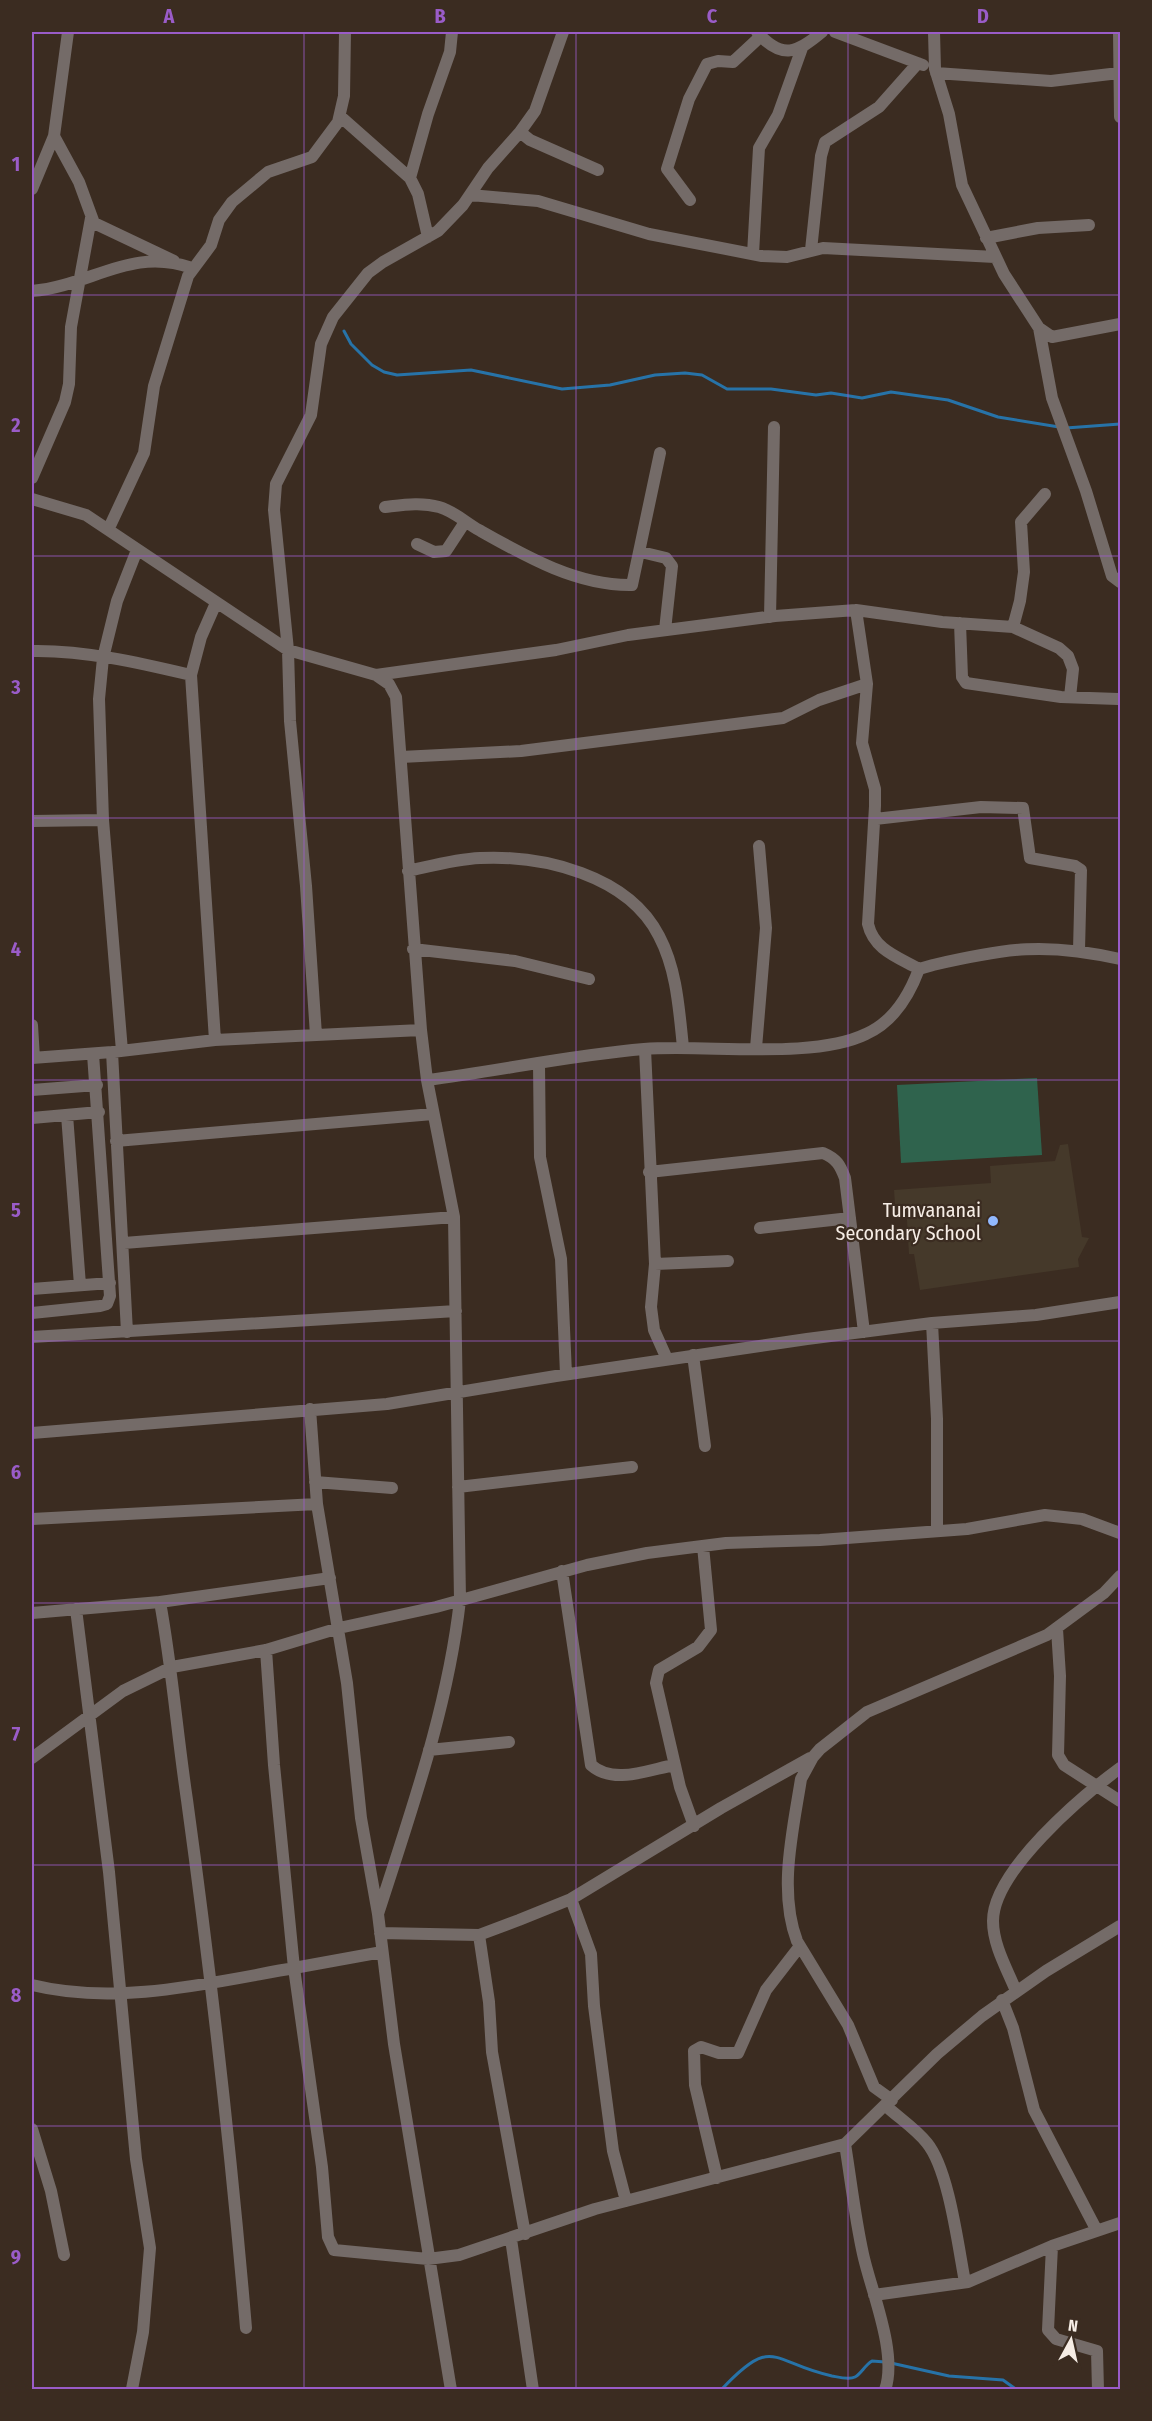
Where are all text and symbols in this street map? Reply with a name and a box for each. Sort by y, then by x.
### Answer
text: A [163,4,176,28]
text: B [434,4,446,28]
text: C [707,4,718,28]
text: D [977,4,989,28]
text: 1 [12,152,20,176]
text: 2 [10,413,21,437]
text: 3 [10,675,21,699]
text: 4 [11,937,21,961]
text: 5 [11,1198,21,1222]
place label: Tumvananai Secondary School [836,1198,981,1245]
marker: Tumvananai Secondary School [986,1214,1000,1228]
text: 6 [11,1460,21,1484]
text: 7 [12,1722,21,1746]
text: 8 [11,1983,22,2007]
text: 9 [11,2245,21,2269]
north arrow [1041,2310,1101,2370]
text: N [1067,2316,1079,2336]

